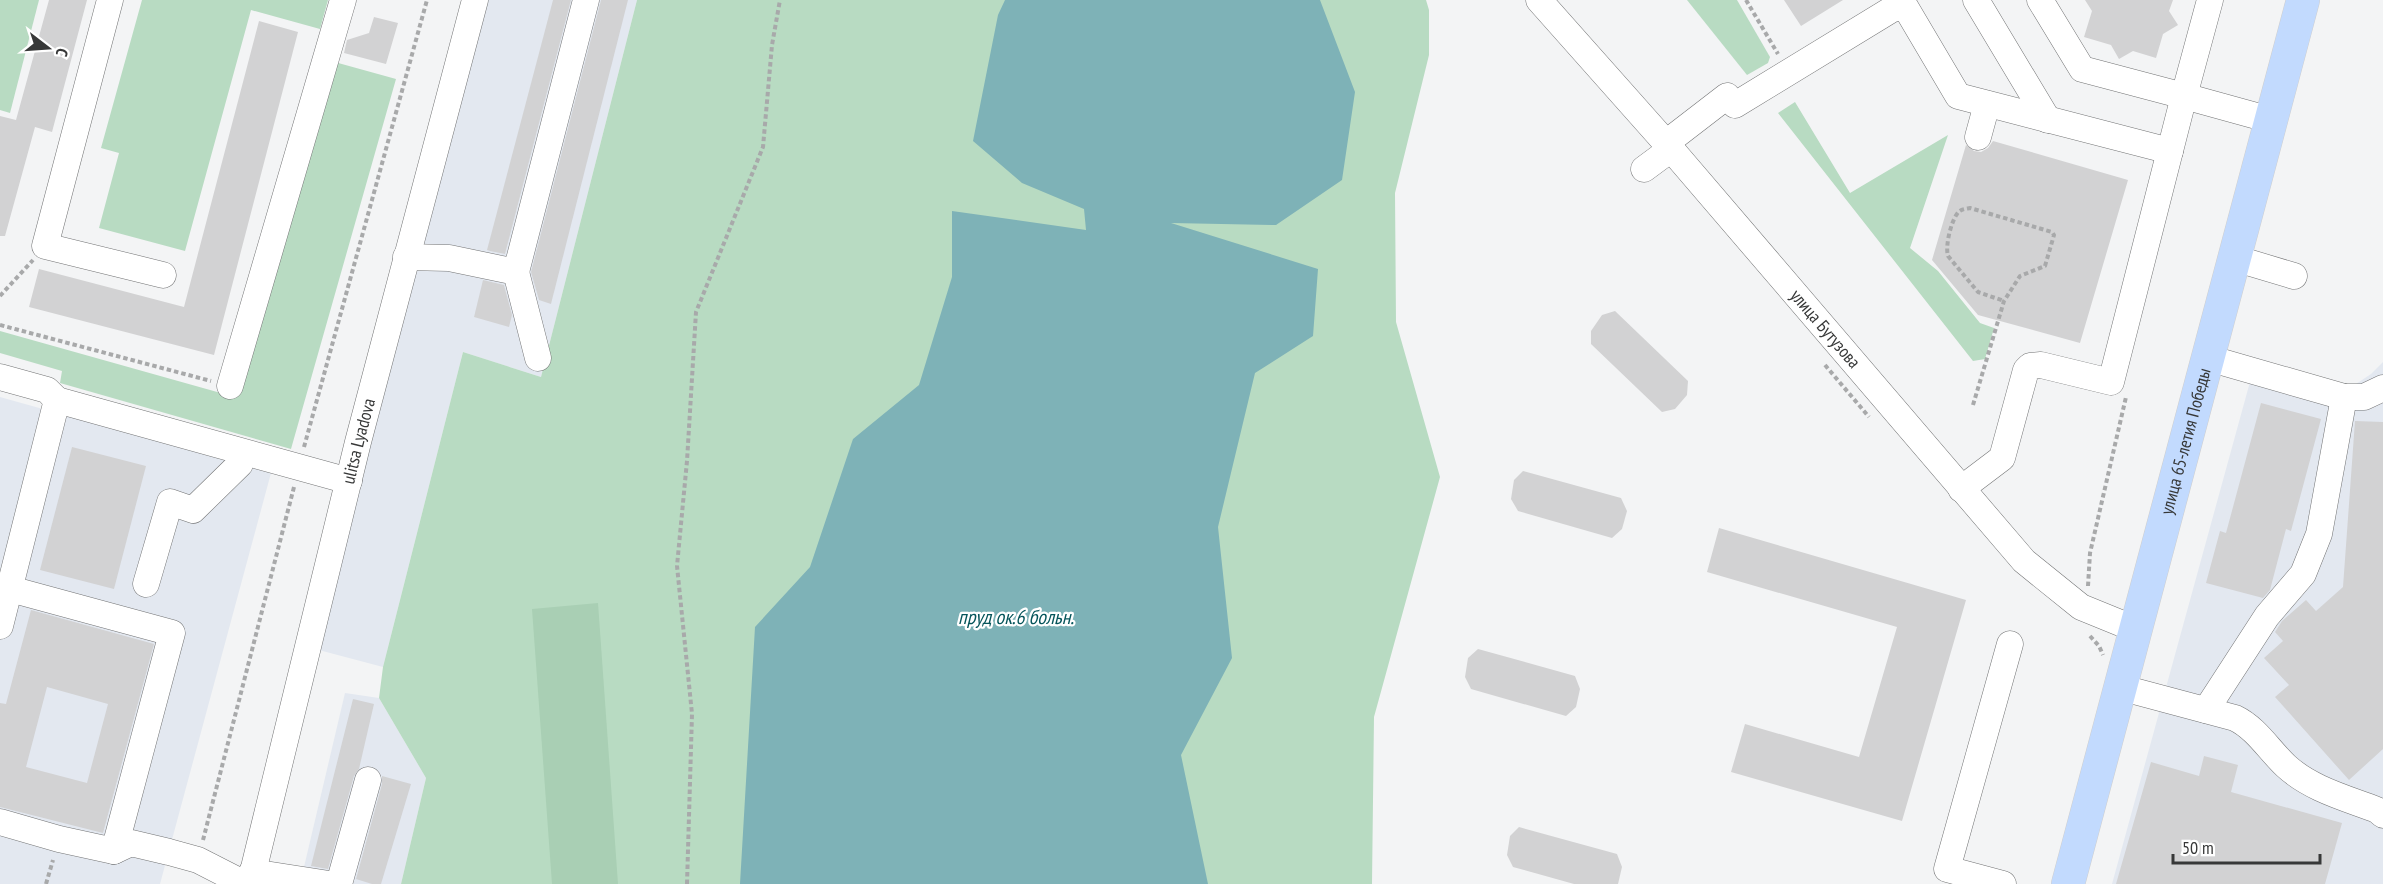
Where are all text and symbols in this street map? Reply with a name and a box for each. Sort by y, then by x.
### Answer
north arrow [18,18,78,78]
text: С [52,46,73,59]
street label: улица Бутузова [1785,284,1866,373]
street label: улица 65-летия Победы [2155,365,2216,517]
street label: ulitsa Lyadova [336,396,380,486]
water label: пруд ок.6 больн. [958,604,1074,630]
scale bar [2173,827,2320,865]
text: 50 m [2182,836,2214,859]

